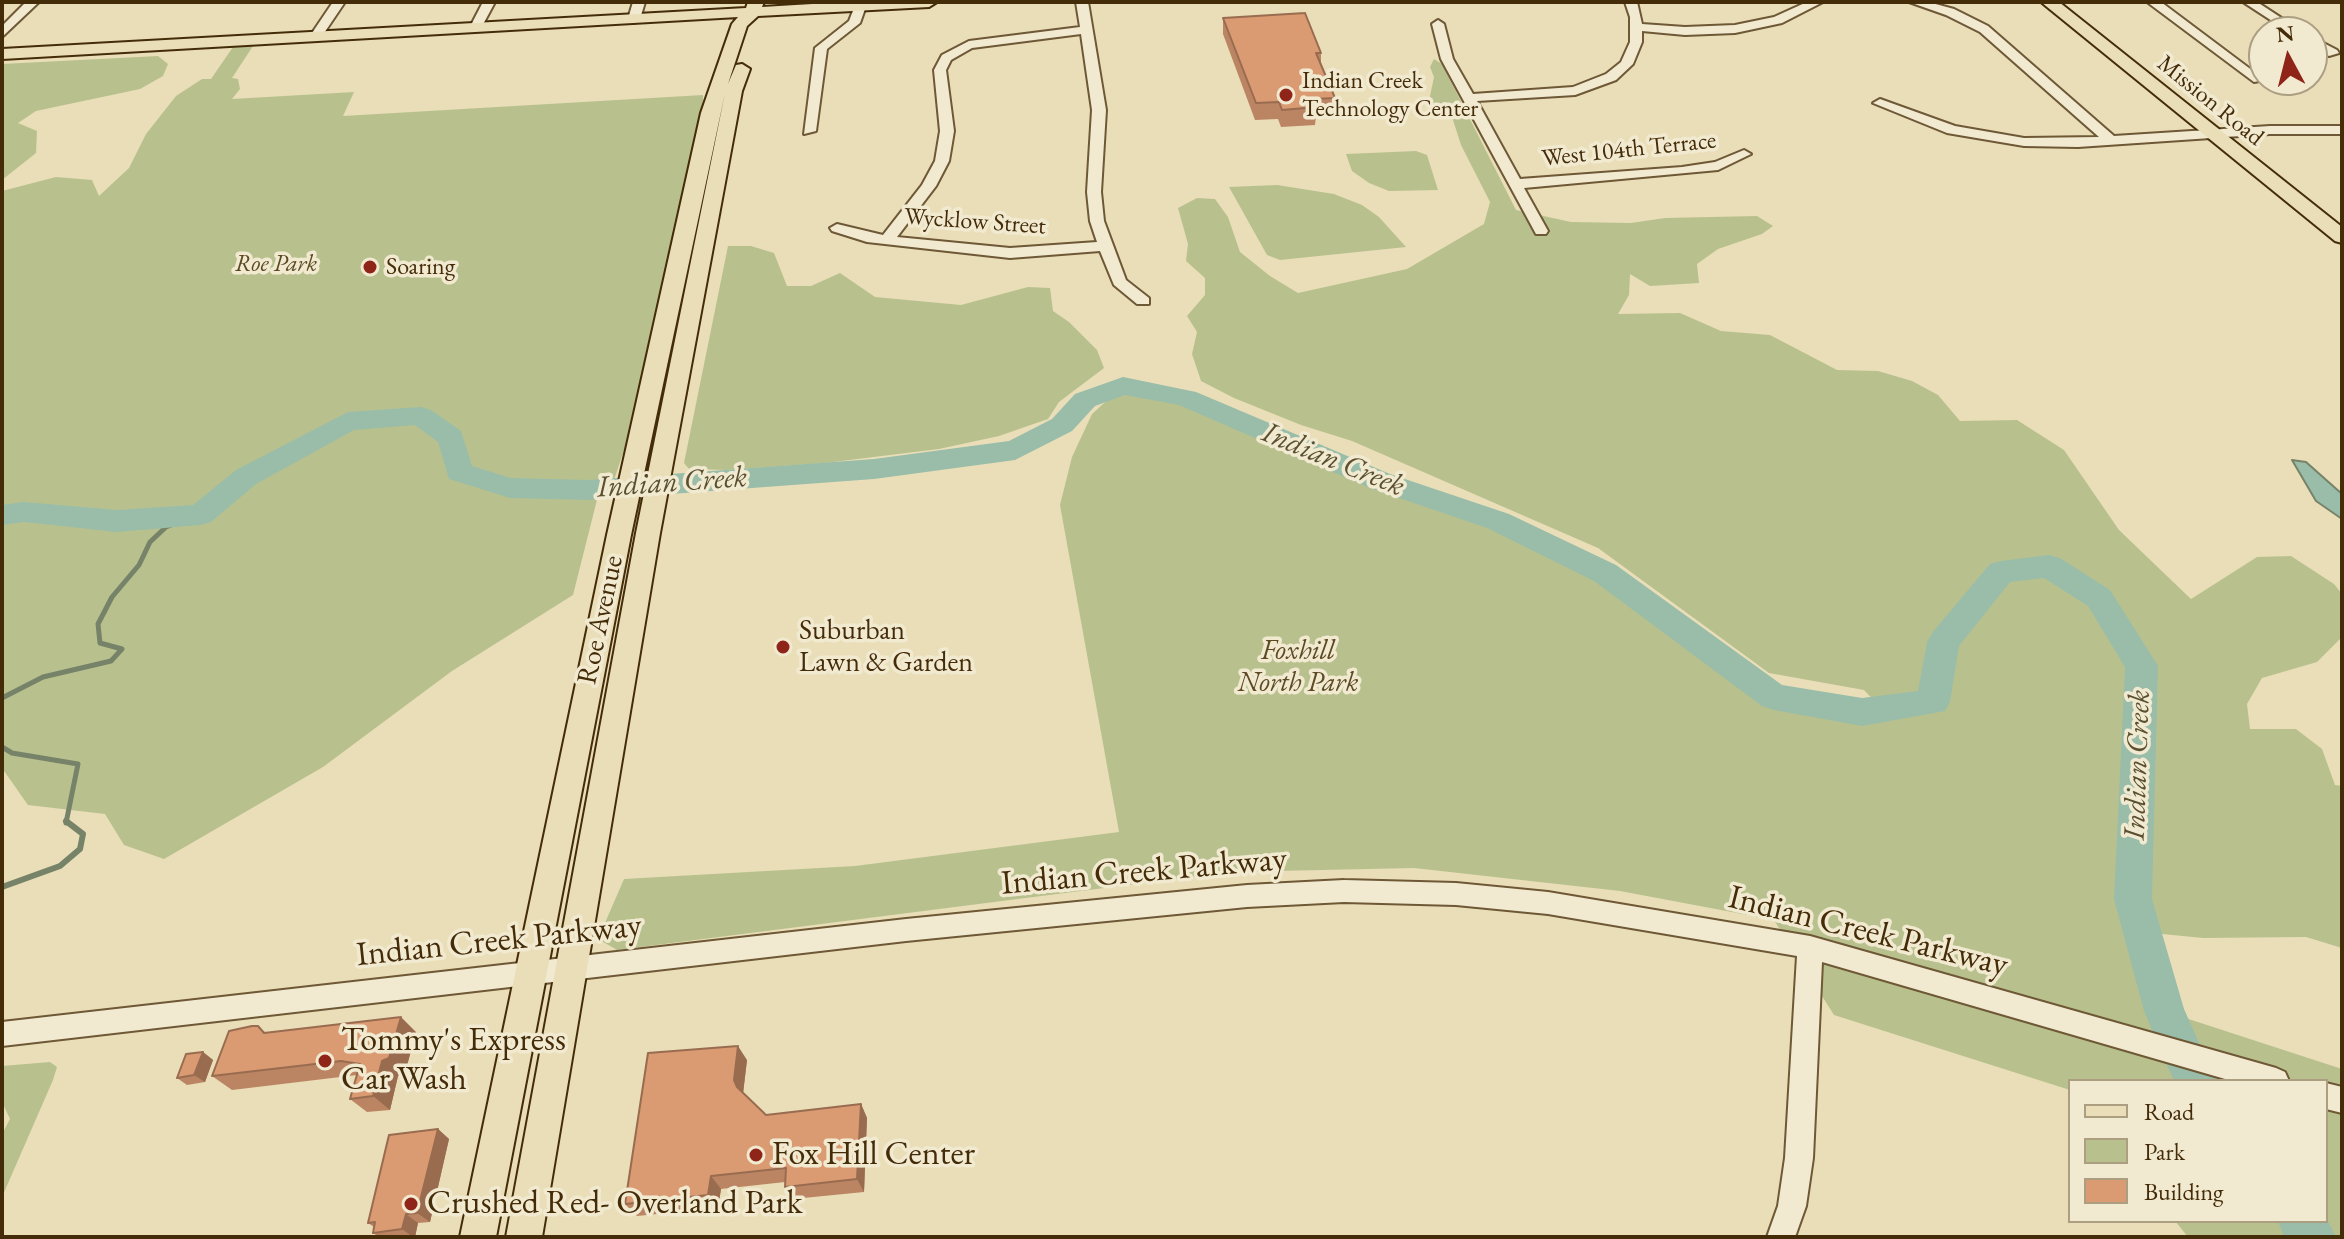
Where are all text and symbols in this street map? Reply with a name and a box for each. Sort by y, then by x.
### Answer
north arrow [2248,16,2328,96]
text: N [2275,18,2296,49]
street label: Mission Road [2151,49,2269,153]
place label: Indian Creek Technology Center [1302,67,1478,123]
marker: Indian Creek Technology Center [1277,86,1295,104]
street label: West 104th Terrace [1540,127,1718,173]
street label: Wycklow Street [903,203,1047,241]
park label: Roe Park [235,250,317,278]
place label: Soaring [386,253,455,281]
marker: Soaring [361,258,379,276]
water label: Indian Creek [1256,415,1410,505]
water label: Indian Creek [596,460,748,506]
street label: Roe Avenue [571,553,631,687]
place label: Suburban Lawn & Garden [799,614,973,680]
park label: Foxhill North Park [1238,634,1358,700]
marker: Suburban Lawn & Garden [774,638,792,656]
water label: Indian Creek [2117,689,2159,841]
street label: Indian Creek Parkway [999,839,1289,905]
street label: Indian Creek Parkway [1724,878,2012,986]
street label: Indian Creek Parkway [354,906,644,976]
place label: Tommy's Express Car Wash [341,1021,566,1100]
marker: Tommy's Express Car Wash [316,1052,334,1070]
legend [2068,1079,2328,1223]
text: Road [2144,1096,2194,1127]
place label: Fox Hill Center [772,1135,975,1175]
text: Park [2144,1136,2185,1167]
marker: Fox Hill Center [747,1146,765,1164]
text: Building [2144,1176,2224,1207]
place label: Crushed Red- Overland Park [427,1184,803,1224]
marker: Crushed Red- Overland Park [402,1195,420,1213]

